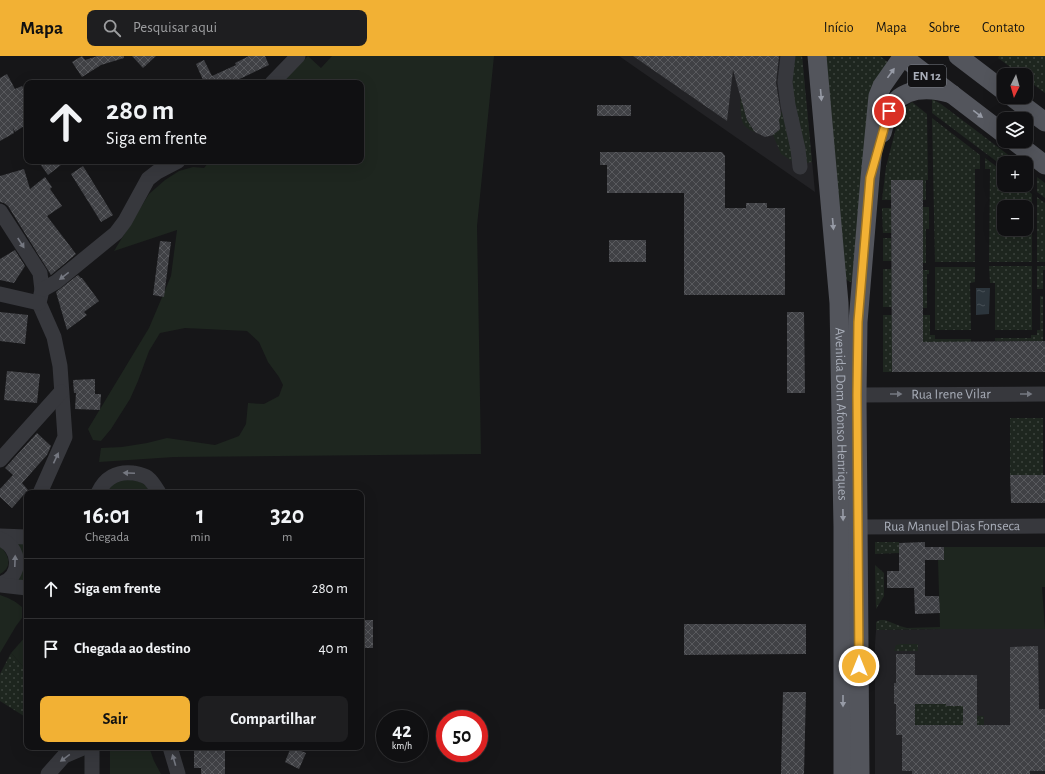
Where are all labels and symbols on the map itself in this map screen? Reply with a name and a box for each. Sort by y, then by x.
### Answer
road number: EN 12 [908,65,946,87]
one-way arrow [887,68,896,79]
north arrow [997,68,1033,104]
one-way arrow [817,89,824,101]
pin [872,94,906,128]
one-way arrow [973,110,984,118]
one-way arrow [829,218,836,230]
one-way arrow [17,238,25,249]
one-way arrow [59,271,70,280]
street label: Avenida Dom Afonso Henriques [832,327,850,501]
street label: Rua Irene Vilar [911,387,991,402]
one-way arrow [890,391,903,397]
one-way arrow [1020,391,1033,397]
one-way arrow [53,452,59,463]
one-way arrow [122,470,135,477]
one-way arrow [840,509,846,522]
street label: Rua Manuel Dias Fonseca [884,519,1021,534]
one-way arrow [12,555,19,567]
position arrow [838,645,880,687]
one-way arrow [840,695,846,708]
speed limit sign: 50 [436,710,488,762]
one-way arrow [59,754,70,762]
one-way arrow [171,754,177,766]

